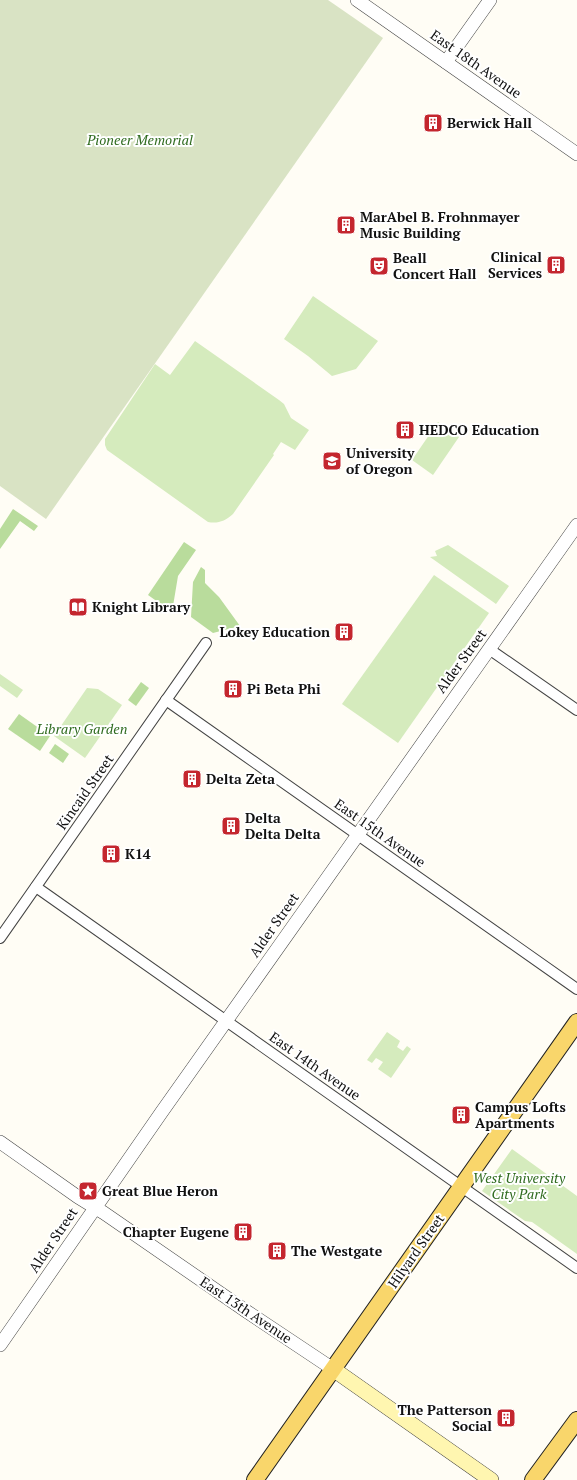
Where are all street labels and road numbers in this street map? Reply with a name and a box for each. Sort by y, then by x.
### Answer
street label: East 18th Avenue [427,25,526,102]
street label: Alder Street [431,624,491,697]
street label: Kincaid Street [52,750,118,833]
street label: East 15th Avenue [331,794,430,871]
street label: Alder Street [244,888,303,961]
street label: East 14th Avenue [266,1027,365,1104]
street label: Alder Street [24,1203,82,1276]
street label: Hilyard Street [383,1209,449,1292]
street label: East 13th Avenue [197,1272,296,1347]

